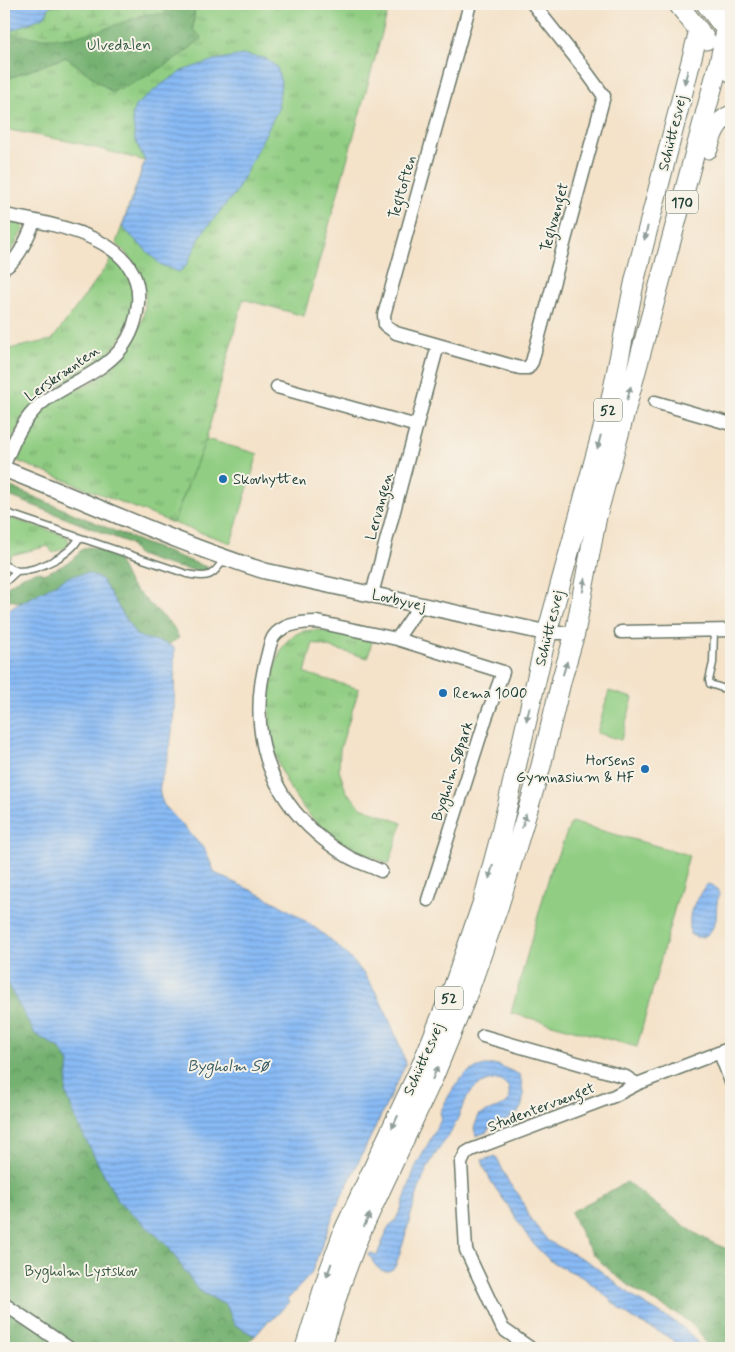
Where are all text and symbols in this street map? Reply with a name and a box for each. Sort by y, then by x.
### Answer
park label: Ulvedalen [87,36,151,56]
one-way arrow [682,70,690,85]
street label: Schüttesvej [654,93,692,173]
street label: Tegltoften [384,153,423,222]
street label: Teglvænget [536,181,575,254]
road number: 170 [666,190,698,213]
one-way arrow [642,225,650,240]
street label: Lerskrænten [21,341,104,407]
one-way arrow [626,386,634,401]
road number: 52 [594,398,622,422]
one-way arrow [595,435,603,450]
place label: Skovhytten [233,470,306,490]
street label: Lervangen [361,470,400,543]
marker: Skovhytten [217,473,229,485]
one-way arrow [580,577,588,593]
street label: Lovbyvej [370,585,428,617]
street label: Schüttesvej [531,588,569,668]
one-way arrow [561,660,569,675]
place label: Rema 1000 [453,684,528,704]
marker: Rema 1000 [437,687,449,699]
one-way arrow [524,707,532,722]
street label: Bygholm Søpark [427,719,479,824]
place label: Horsens Gymnasium & HF [516,751,635,788]
marker: Horsens Gymnasium & HF [639,763,651,775]
one-way arrow [521,813,529,828]
one-way arrow [486,865,494,880]
road number: 52 [435,986,463,1010]
street label: Schüttesvej [399,1020,449,1099]
water label: Bygholm Sø [187,1056,271,1079]
one-way arrow [431,1065,439,1080]
street label: Studentervænget [485,1078,598,1138]
one-way arrow [391,1114,399,1129]
one-way arrow [363,1213,371,1227]
park label: Bygholm Lystskov [25,1262,138,1283]
one-way arrow [325,1263,333,1278]

